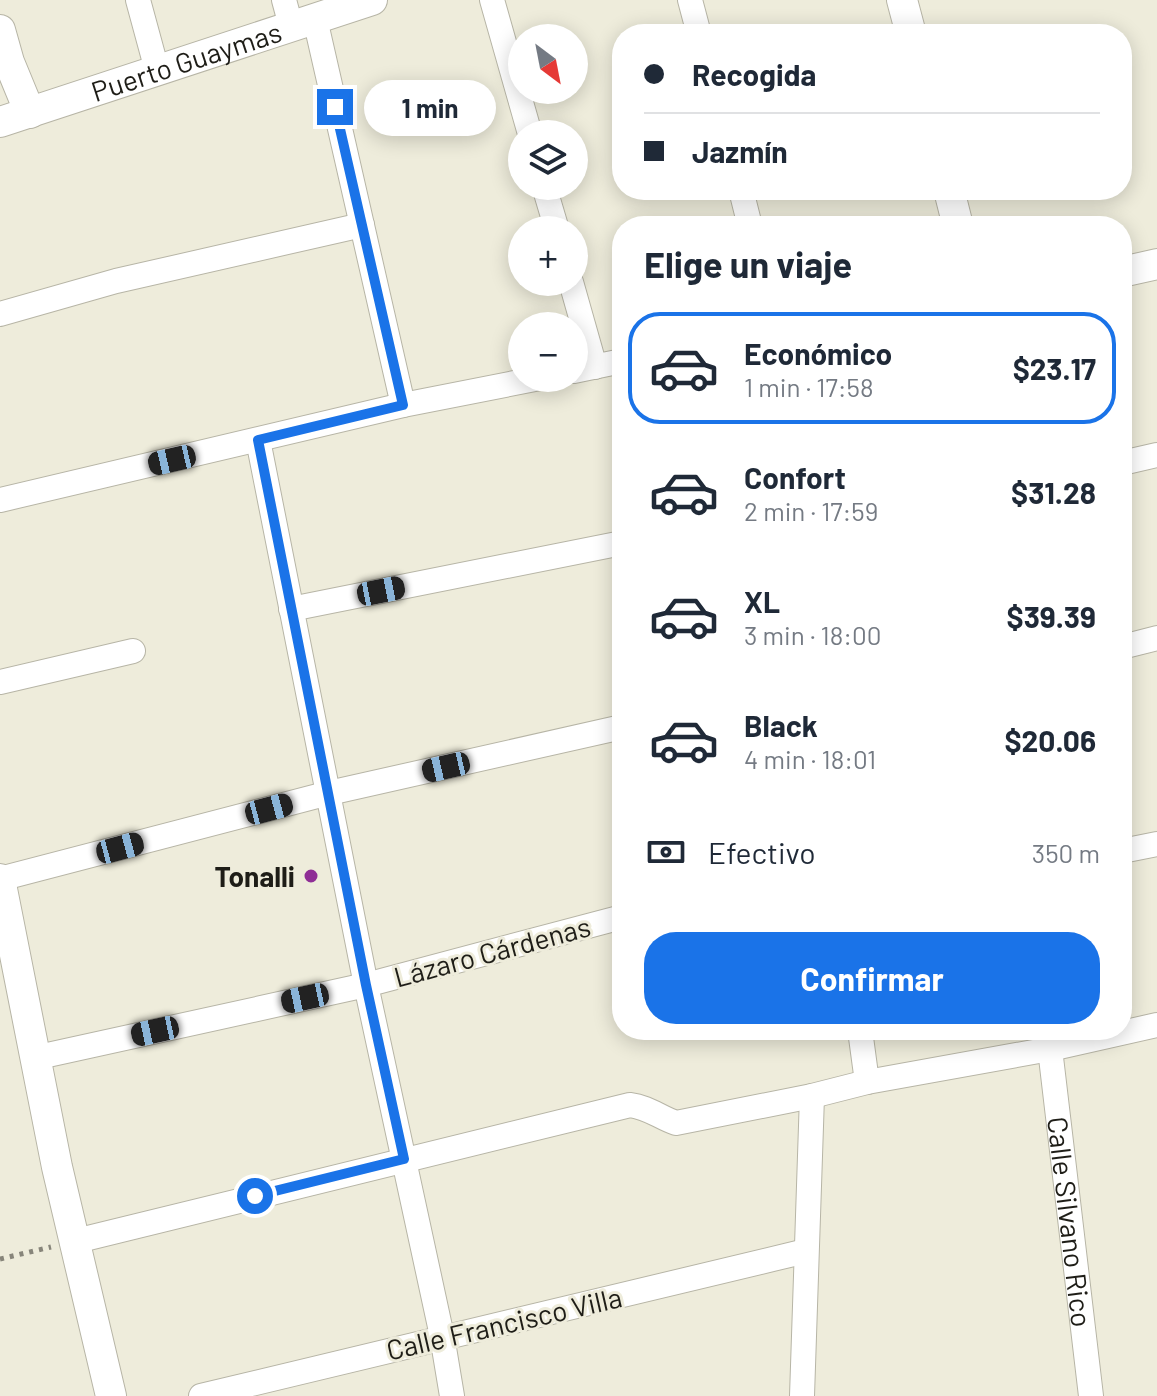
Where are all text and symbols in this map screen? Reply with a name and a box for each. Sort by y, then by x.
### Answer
street label: Puerto Guaymas [87,14,286,108]
north arrow [508,24,588,104]
map controls [508,24,588,392]
text: Recogida [692,56,816,92]
callout: 1 min [363,79,495,135]
route end [317,89,353,125]
text: 1 min [402,92,458,123]
button: layers [508,120,588,200]
text: Jazmín [692,133,788,169]
button: + [508,216,588,296]
text: Elige un viaje [644,242,852,285]
button: − [508,312,588,392]
icon: car [648,332,720,404]
text: Económico [744,335,892,371]
text: $23.17 [1013,350,1096,386]
text: 1 min · 17:58 [744,371,873,402]
car [146,443,198,477]
icon: car [648,456,720,528]
text: Confort [744,459,846,495]
text: $31.28 [1011,474,1096,510]
text: 2 min · 17:59 [744,495,878,526]
car [355,575,407,607]
icon: car [648,580,720,652]
text: XL [744,583,780,619]
text: $39.39 [1006,598,1096,634]
text: 3 min · 18:00 [744,619,881,650]
icon: car [648,704,720,776]
text: Black [744,707,818,743]
text: $20.06 [1004,722,1096,758]
text: 4 min · 18:01 [744,743,876,774]
car [420,750,472,784]
car [243,791,295,827]
car [94,830,146,866]
icon: cash [644,830,688,874]
text: Efectivo [708,834,816,870]
text: 350 m [1032,837,1100,868]
place label: Tonalli [214,859,295,893]
marker: Tonalli [302,867,320,885]
street label: Lázaro Cárdenas [390,908,594,994]
button: Confirmar [644,932,1100,1024]
car [279,981,331,1015]
car [129,1014,181,1048]
street label: Calle Silvano Rico [1041,1115,1100,1329]
route start [237,1178,273,1214]
street label: Calle Francisco Villa [383,1279,625,1367]

